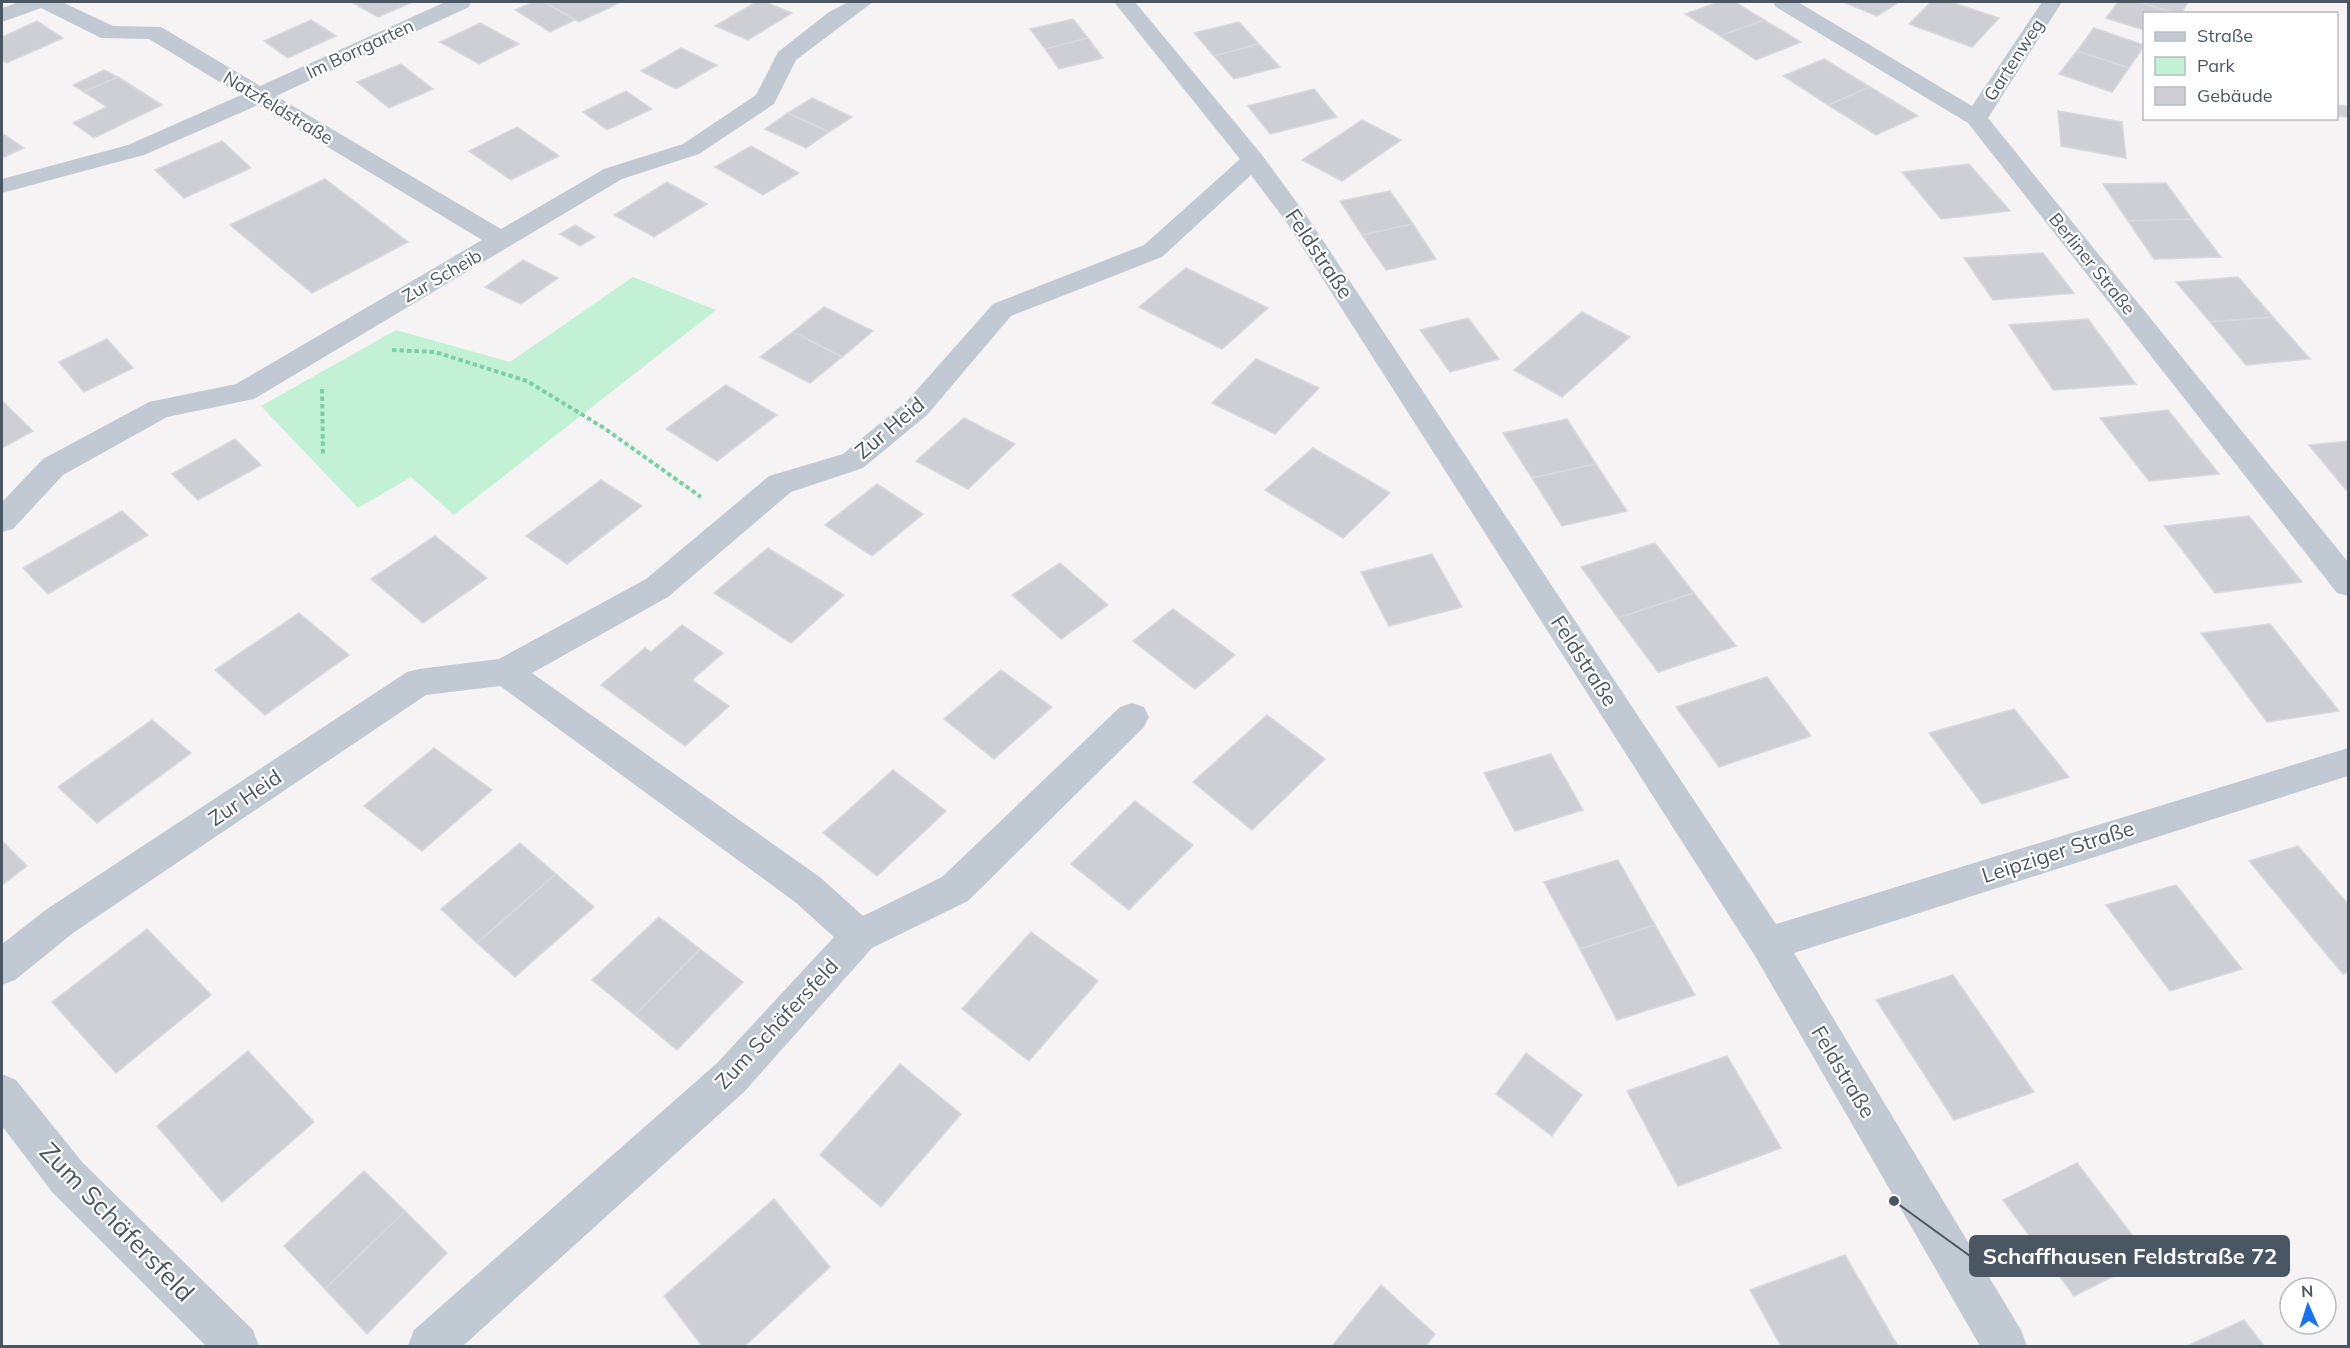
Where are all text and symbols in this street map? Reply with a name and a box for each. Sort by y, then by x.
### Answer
legend [2143,12,2338,120]
street label: Im Borrgarten [302,14,417,83]
street label: Gartenweg [1978,14,2049,105]
text: Straße [2197,24,2253,47]
text: Park [2197,54,2236,77]
street label: Natzfeldstraße [219,66,337,149]
text: Gebäude [2197,84,2273,107]
street label: Feldstraße [1280,203,1359,303]
street label: Berliner Straße [2044,208,2141,319]
street label: Zur Scheib [398,244,485,307]
street label: Zur Heid [849,391,929,464]
street label: Feldstraße [1546,610,1624,711]
street label: Zur Heid [203,763,286,831]
street label: Leipziger Straße [1978,814,2137,888]
street label: Zum Schäfersfeld [709,953,843,1094]
street label: Feldstraße [1806,1021,1882,1122]
street label: Zum Schäfersfeld [33,1135,202,1308]
callout: Schaffhausen Feldstraße 72 [1970,1236,2289,1276]
text: Schaffhausen Feldstraße 72 [1983,1242,2277,1270]
north arrow [2278,1276,2338,1336]
text: N [2301,1281,2314,1301]

